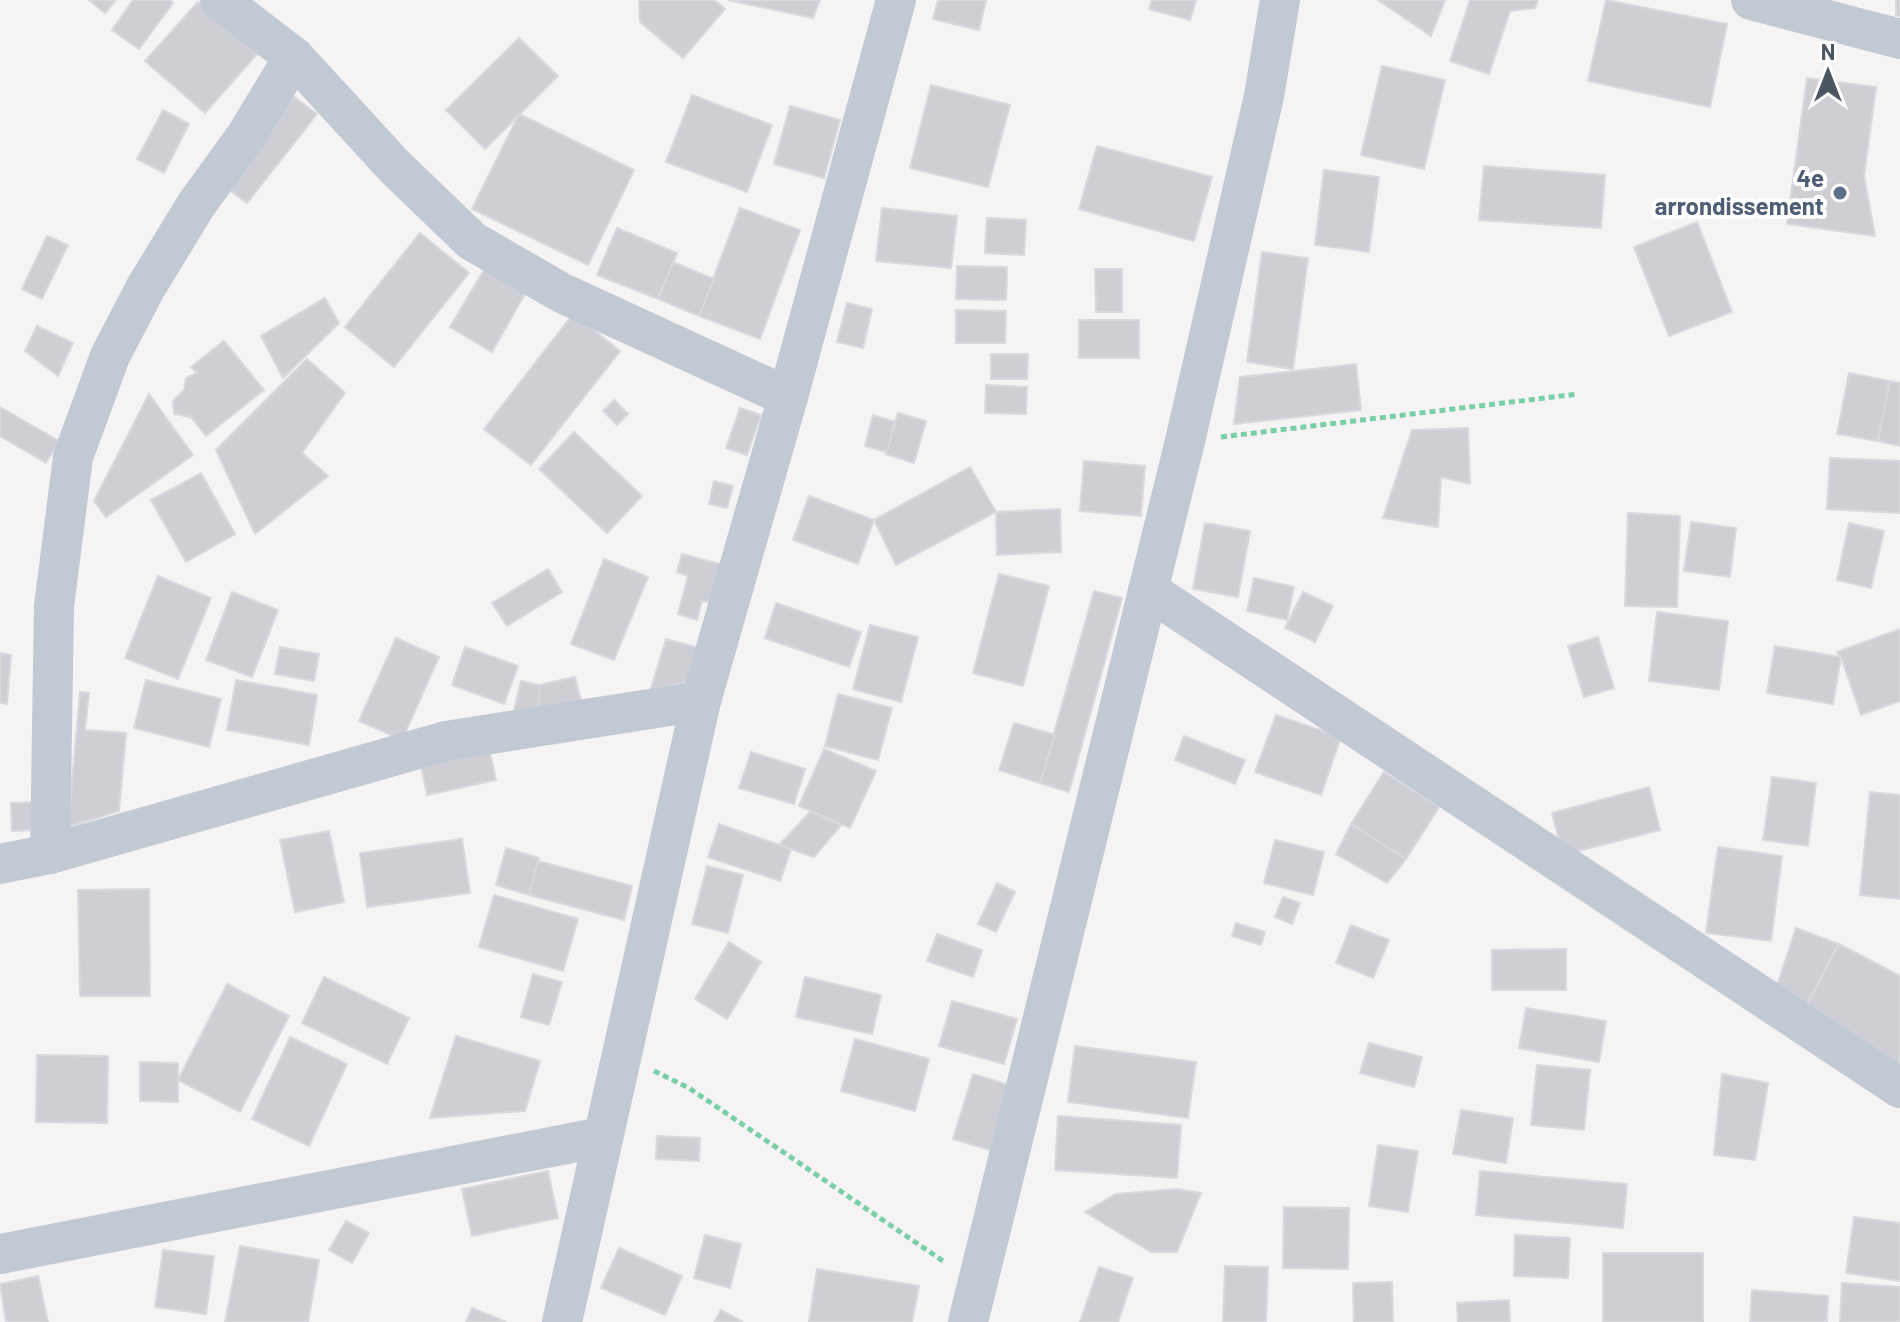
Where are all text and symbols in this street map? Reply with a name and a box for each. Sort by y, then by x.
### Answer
north arrow [1788,32,1868,112]
text: N [1821,38,1835,64]
place label: 4e arrondissement [1655,163,1824,220]
marker: 4e arrondissement [1831,184,1849,202]

